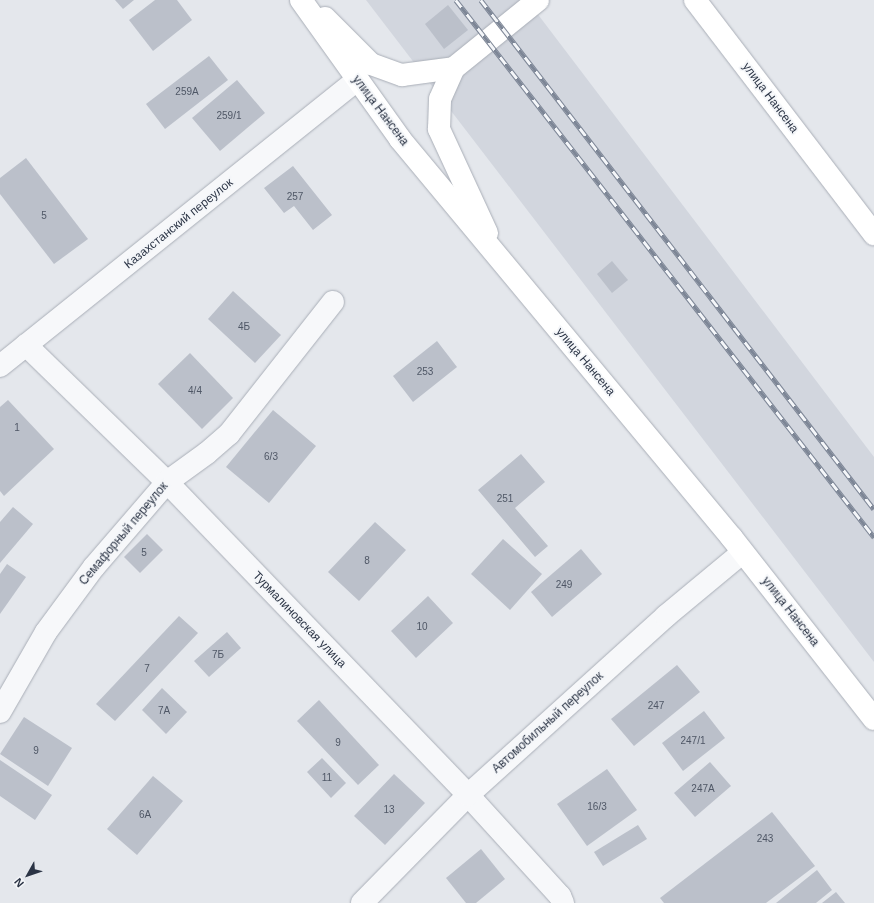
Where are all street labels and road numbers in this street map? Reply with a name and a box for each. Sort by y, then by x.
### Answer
street label: улица Нансена [739,60,801,136]
street label: улица Нансена [349,73,411,149]
street label: Казахстанский переулок [122,176,236,272]
street label: улица Нансена [552,325,618,399]
street label: Семафорный переулок [77,480,171,588]
street label: Турмалиновская улица [249,569,349,671]
street label: улица Нансена [758,574,822,650]
street label: Автомобильный переулок [490,669,606,777]

